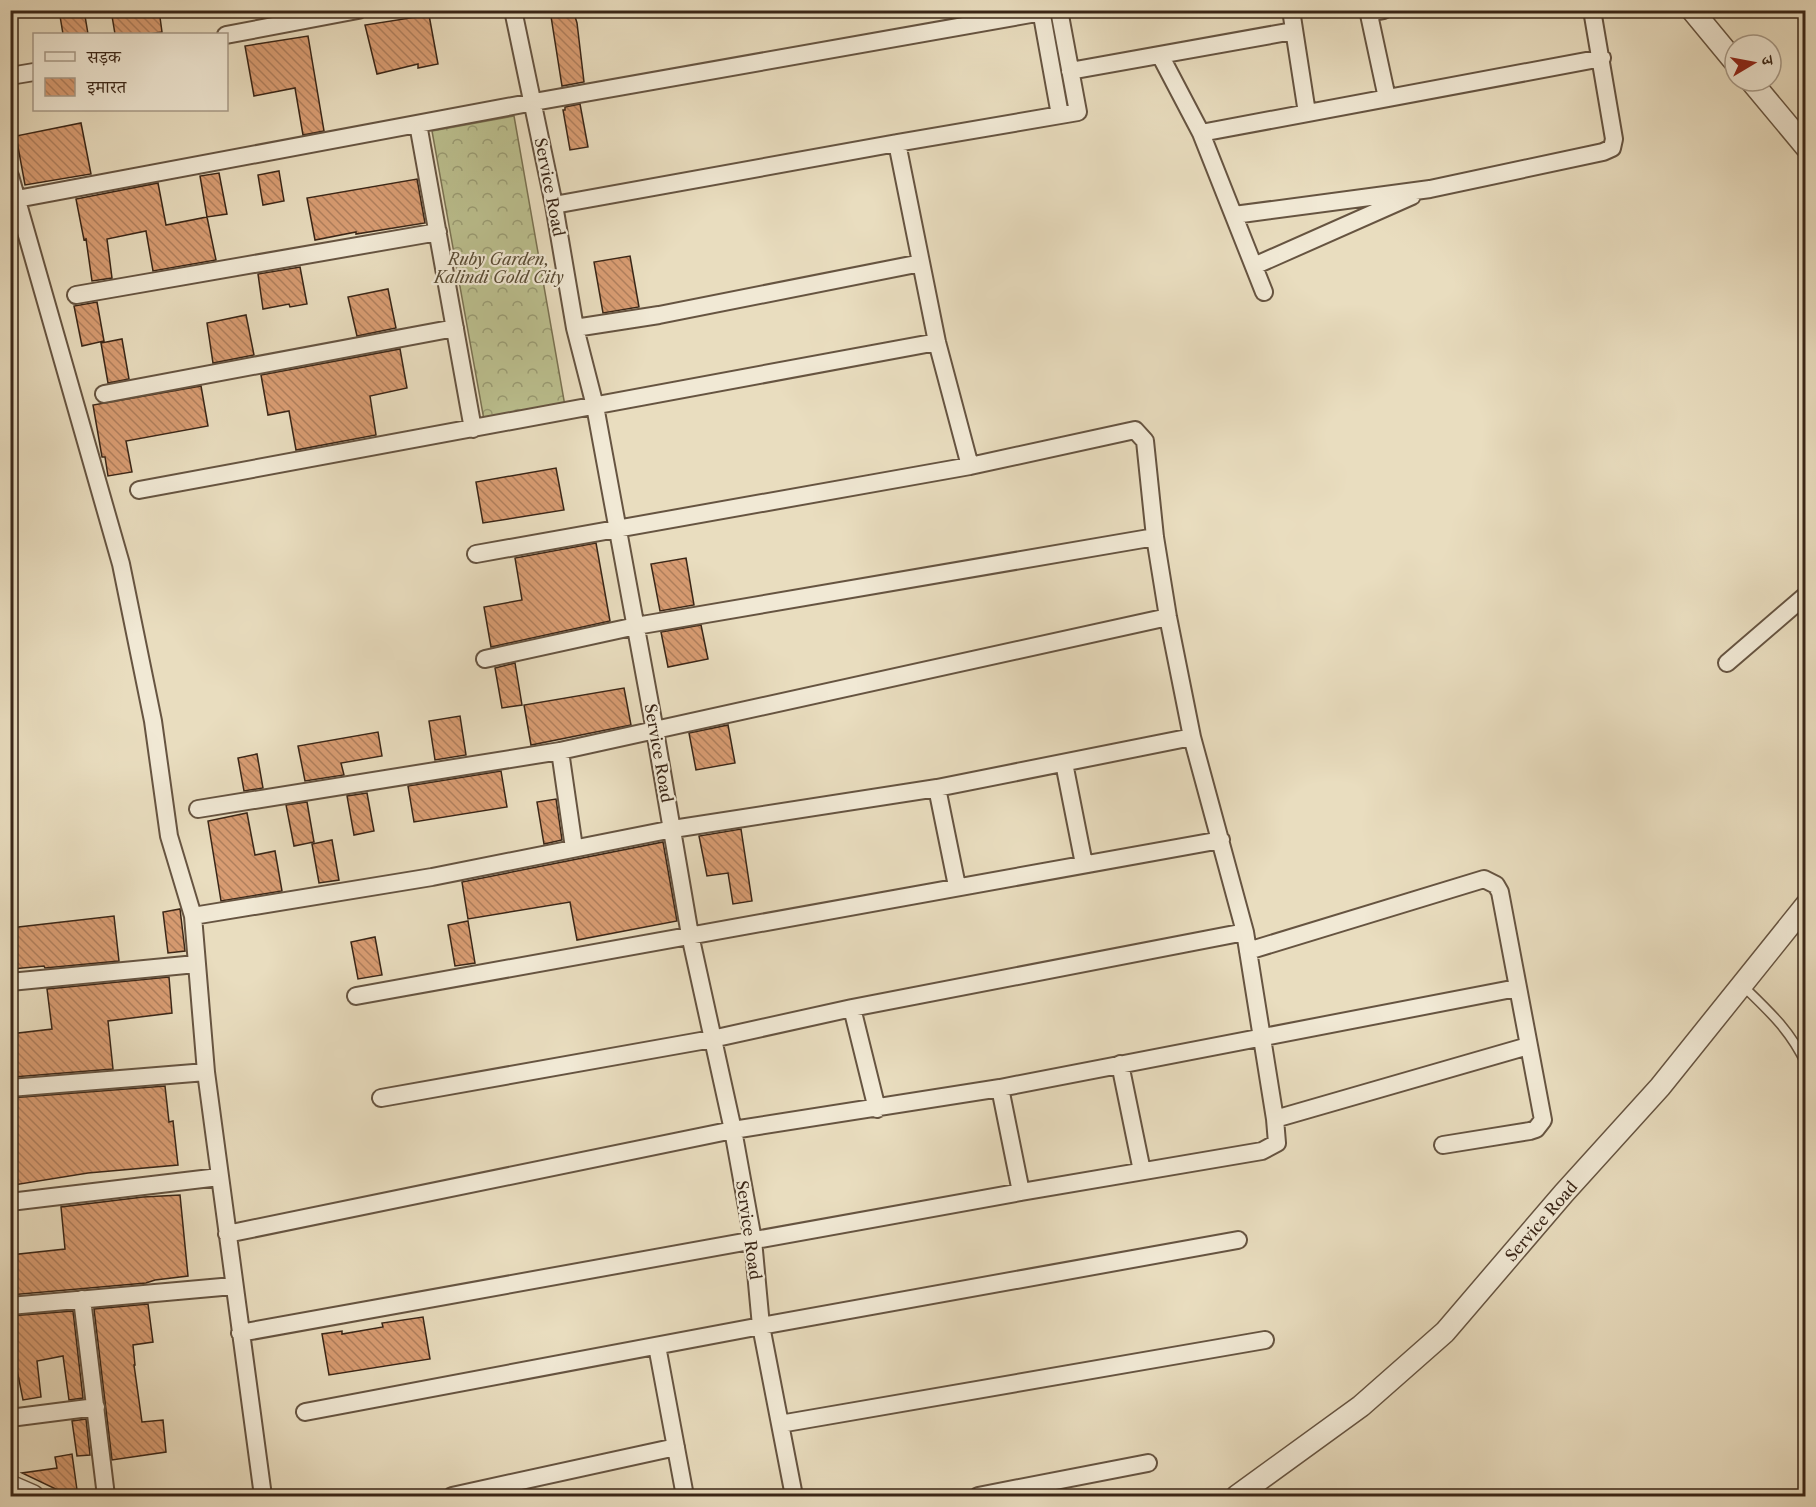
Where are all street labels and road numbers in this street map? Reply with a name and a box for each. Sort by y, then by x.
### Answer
street label: Service Road [531,136,569,238]
street label: Service Road [640,702,678,804]
street label: Service Road [1501,1177,1582,1265]
street label: Service Road [732,1179,766,1281]

